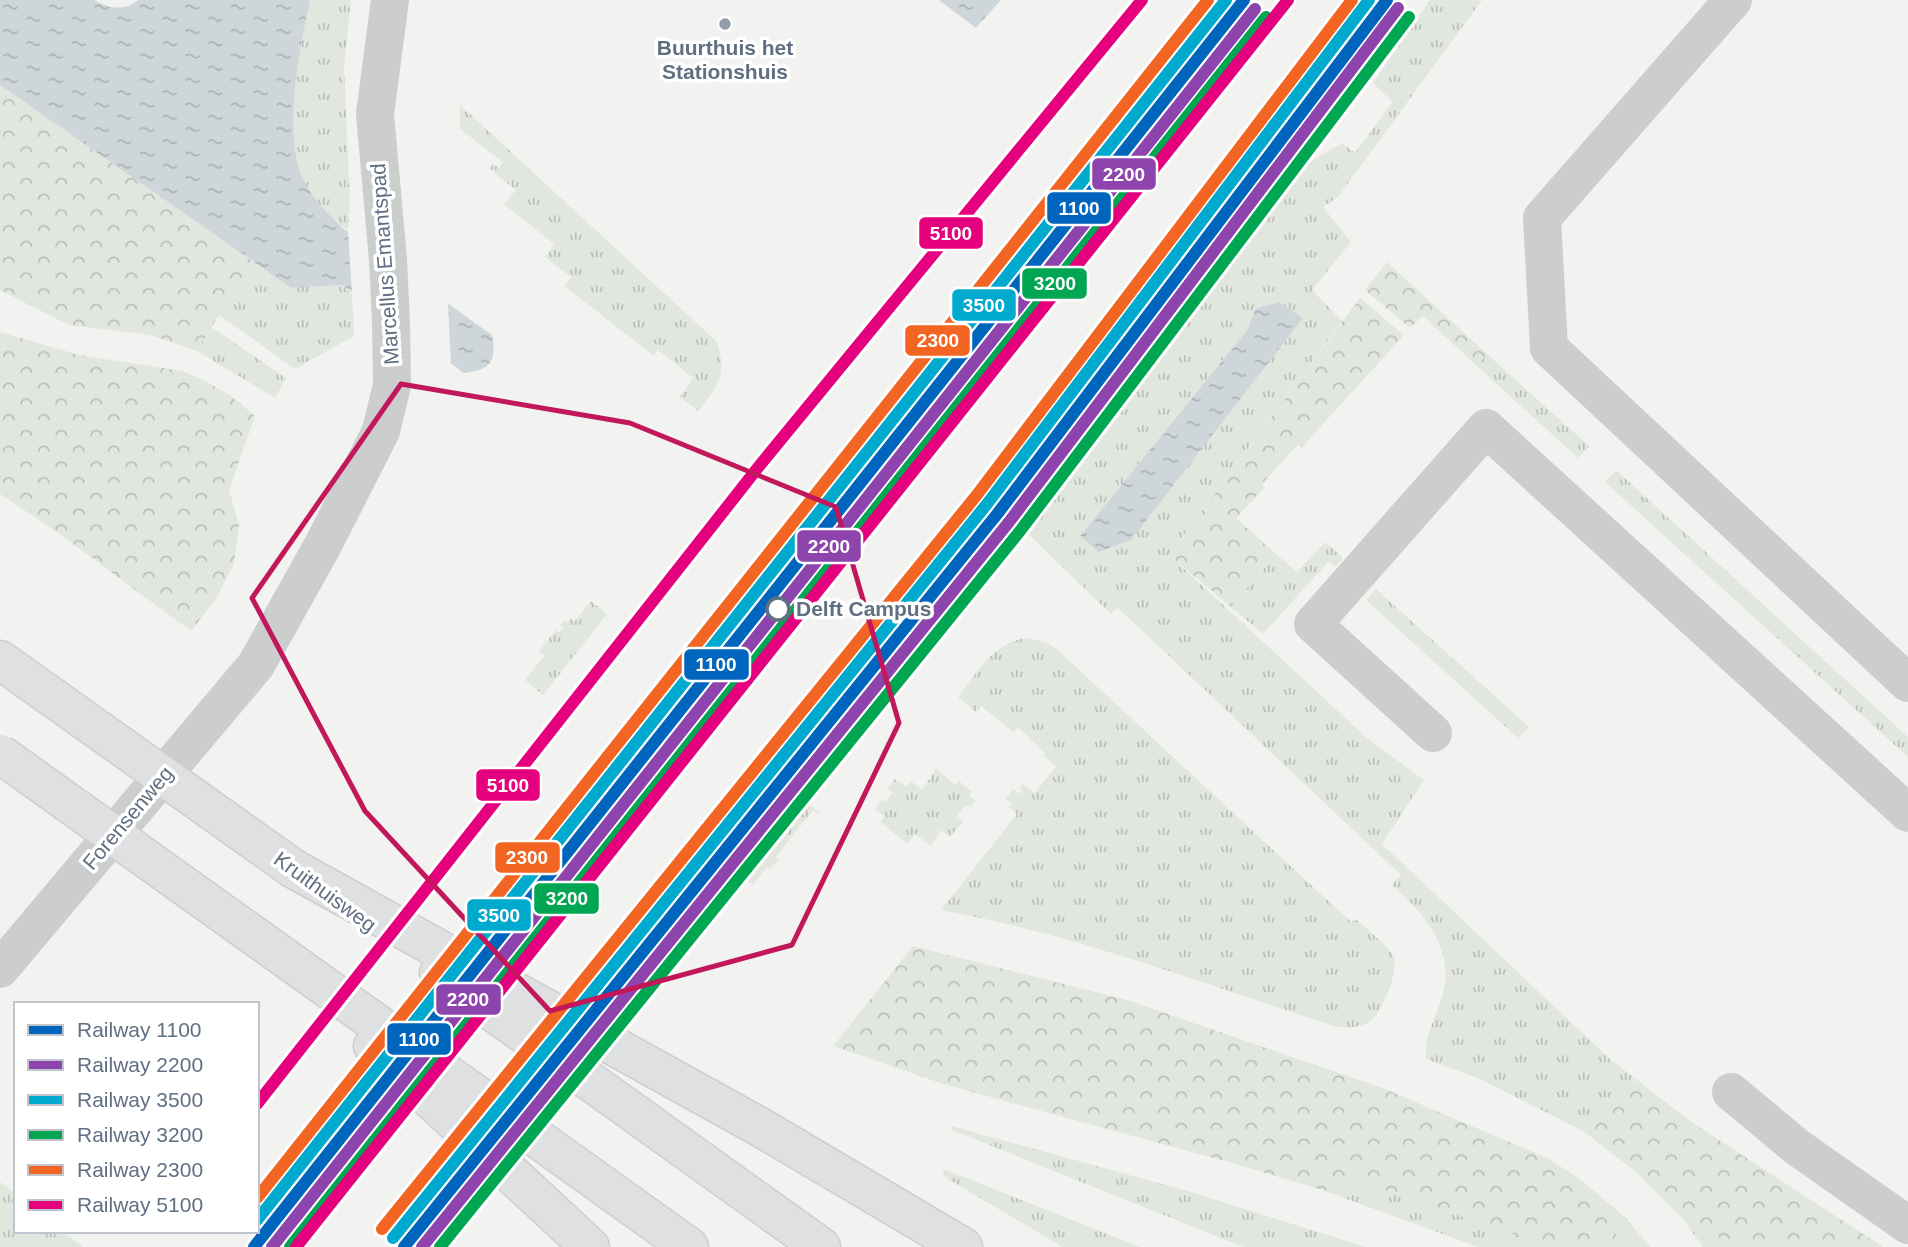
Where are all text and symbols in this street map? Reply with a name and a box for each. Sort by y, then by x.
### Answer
marker: Buurthuis het Stationshuis [717,16,733,32]
place label: Buurthuis het Stationshuis [657,36,793,83]
line badge: 2200 [1091,157,1157,191]
street label: Marcellus Emantspad [366,163,403,366]
text: 2200 [1103,164,1145,185]
line badge: 1100 [1046,191,1112,225]
text: 1100 [1058,198,1100,219]
line badge: 5100 [918,216,984,250]
text: 5100 [930,223,972,244]
line badge: 3200 [1021,267,1088,300]
text: 3200 [1034,273,1076,294]
line badge: 3500 [951,288,1017,322]
text: 3500 [963,295,1005,316]
line badge: 2300 [904,324,971,357]
text: 2300 [917,330,959,351]
line badge: 2200 [796,529,862,563]
text: 2200 [808,536,850,557]
marker: Delft Campus [766,597,790,621]
place label: Delft Campus [796,597,931,620]
line badge: 1100 [683,648,750,681]
text: 1100 [695,654,737,675]
street label: Forensenweg [78,762,177,874]
line badge: 5100 [475,768,541,802]
text: 5100 [487,775,529,796]
line badge: 2300 [494,841,561,874]
street label: Kruithuisweg [270,847,381,936]
text: 2300 [506,847,548,868]
line badge: 3200 [533,882,600,915]
text: 3200 [546,888,588,909]
line badge: 3500 [466,898,532,932]
text: 3500 [478,905,520,926]
line badge: 2200 [435,983,502,1016]
text: 2200 [447,989,489,1010]
legend [14,1002,259,1233]
text: Railway 1100 [77,1018,202,1041]
line badge: 1100 [386,1022,452,1056]
text: 1100 [398,1029,440,1050]
text: Railway 2200 [77,1053,203,1076]
text: Railway 3500 [77,1088,203,1111]
text: Railway 3200 [77,1123,203,1146]
text: Railway 2300 [77,1158,203,1181]
text: Railway 5100 [77,1193,203,1216]

